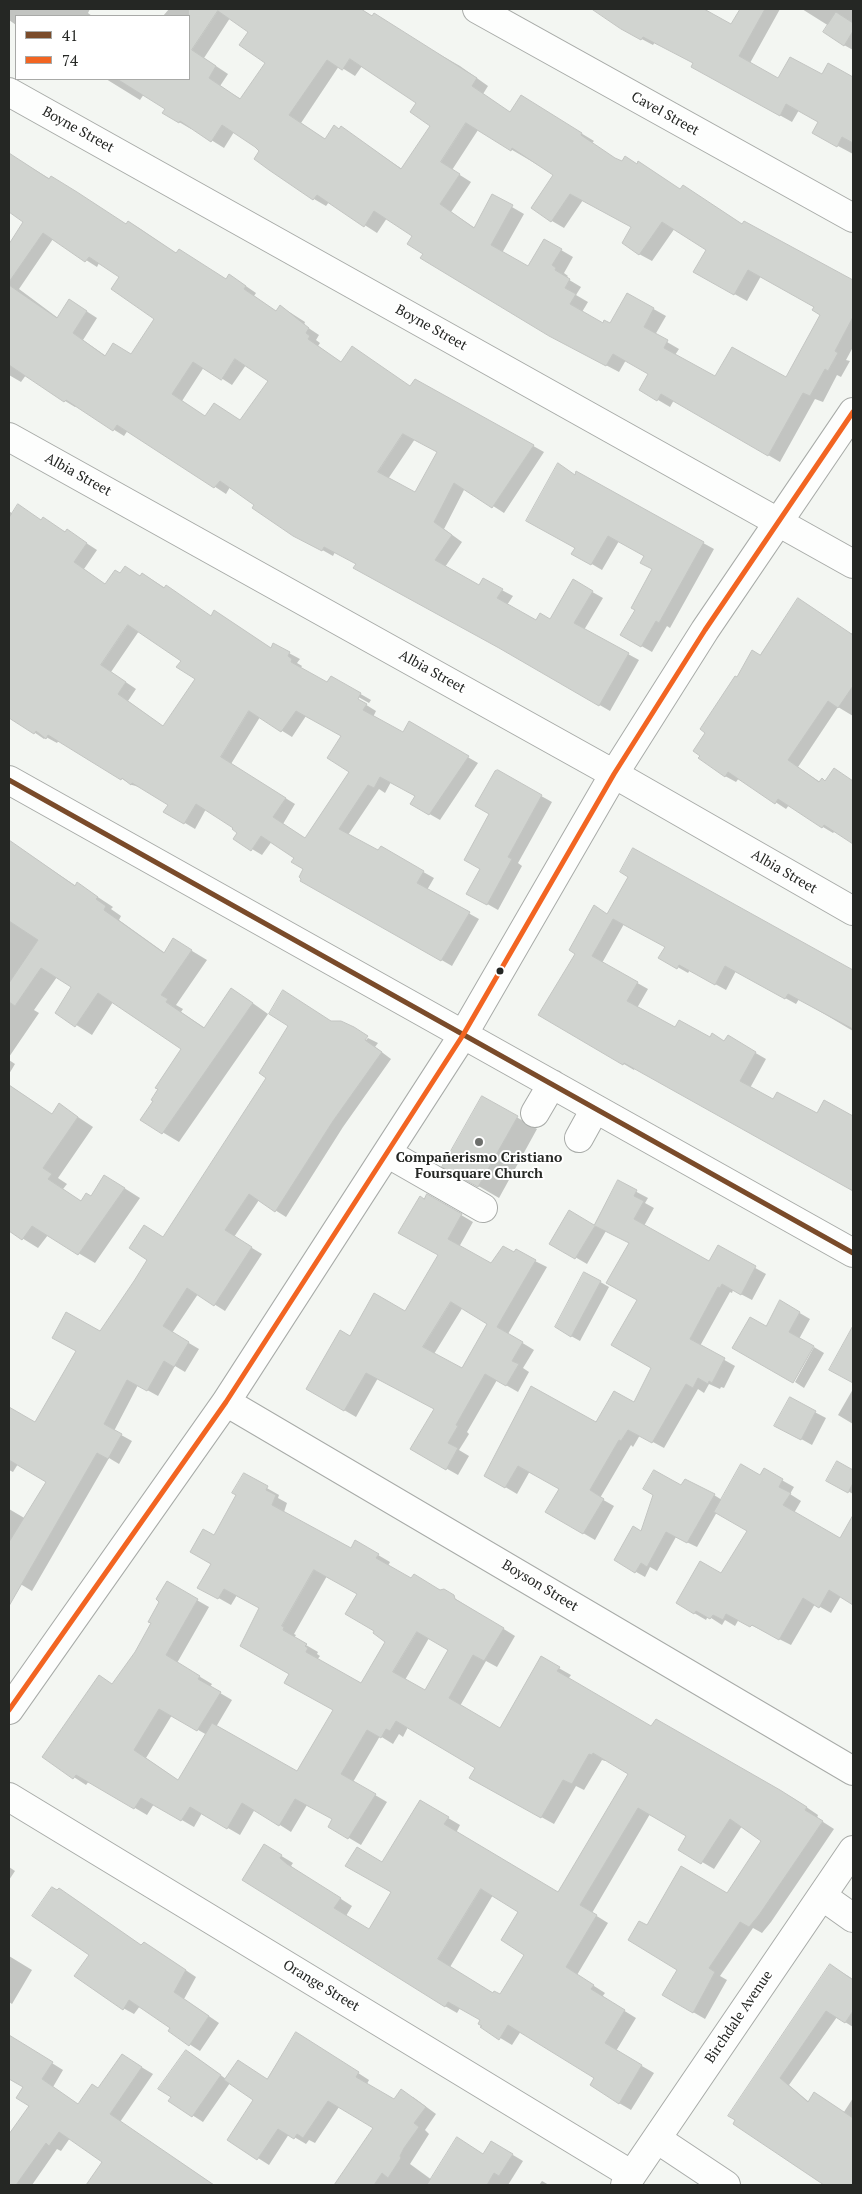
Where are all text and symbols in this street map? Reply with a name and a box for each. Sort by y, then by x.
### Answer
legend [15,15,190,80]
text: 41 [62,25,78,45]
text: 74 [62,50,78,70]
street label: Cavel Street [628,88,702,140]
street label: Boyne Street [39,103,117,157]
street label: Boyne Street [392,301,470,355]
street label: Albia Street [42,450,114,500]
street label: Albia Street [396,647,468,697]
street label: Albia Street [748,846,820,898]
unlabelled marker [495,966,505,976]
marker: Compañerismo Cristiano Foursquare Church [473,1136,485,1148]
place label: Compañerismo Cristiano Foursquare Church [396,1150,562,1182]
street label: Boyson Street [499,1557,581,1615]
street label: Orange Street [280,1957,362,2015]
street label: Birchdale Avenue [702,1967,776,2067]

